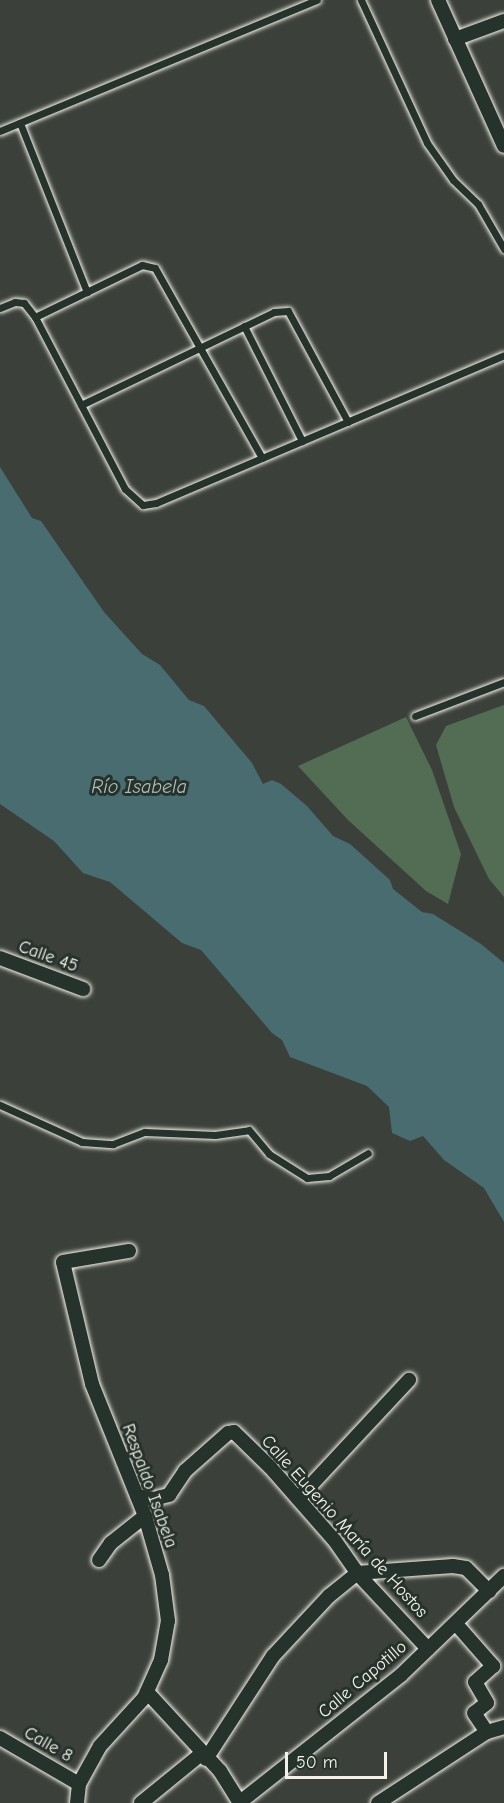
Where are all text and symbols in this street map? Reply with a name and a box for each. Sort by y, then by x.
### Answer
water label: Río Isabela [91,774,187,798]
street label: Calle 45 [15,936,81,978]
street label: Respaldo Isabela [117,1421,181,1551]
street label: Calle Eugenio María de Hostos [256,1431,432,1623]
street label: Calle Capotillo [314,1637,412,1723]
street label: Calle 8 [20,1723,76,1767]
scale bar [288,1740,390,1778]
text: 50 m [296,1752,338,1773]

